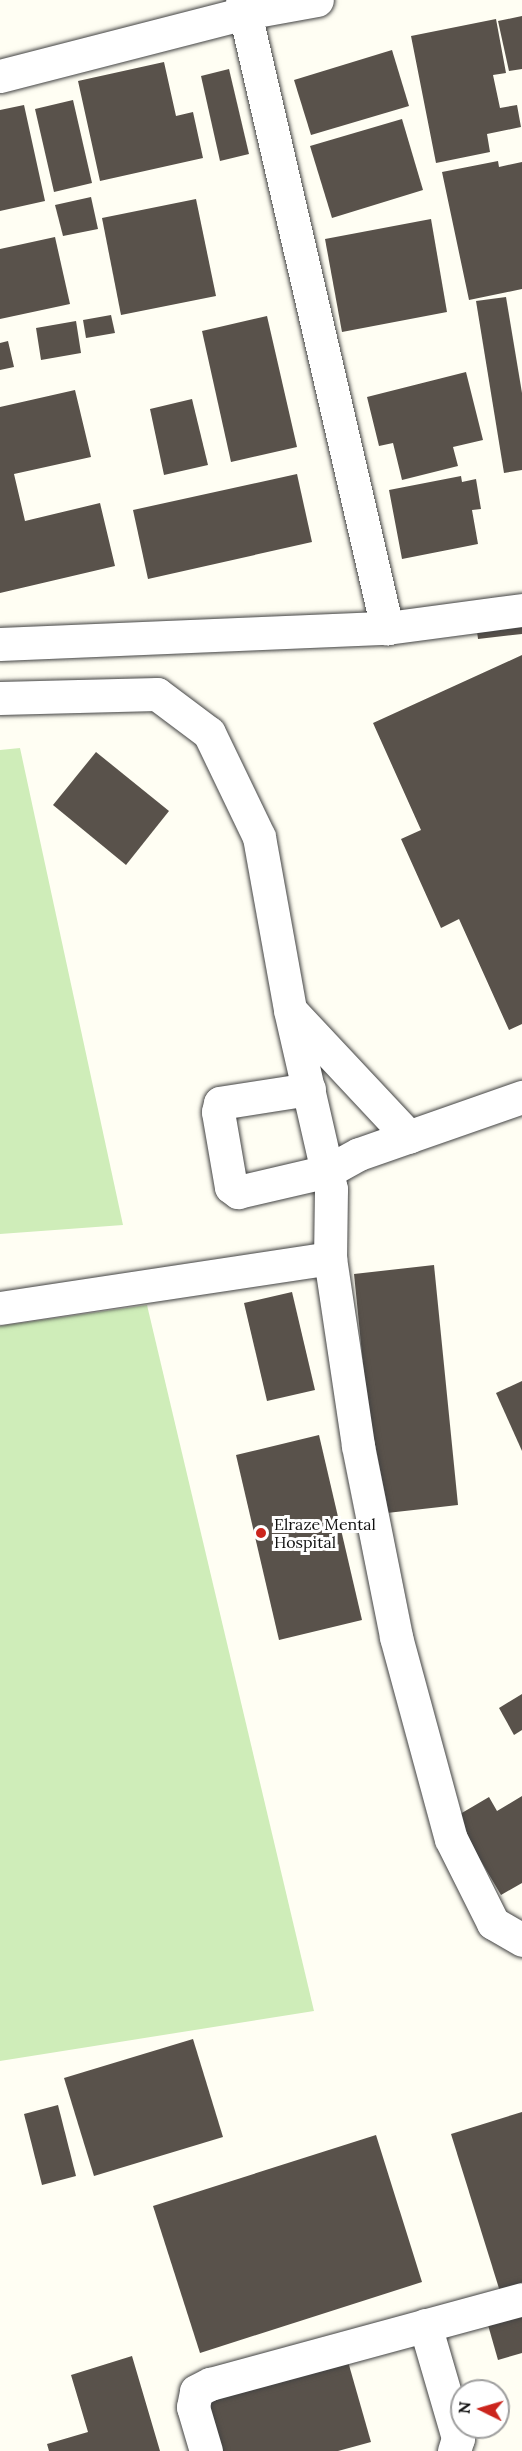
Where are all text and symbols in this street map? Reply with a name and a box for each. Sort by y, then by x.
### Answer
place label: Elraze Mental Hospital [274,1514,376,1552]
marker: Elraze Mental Hospital [252,1524,270,1542]
north arrow [450,2379,510,2439]
text: N [454,2401,475,2415]

